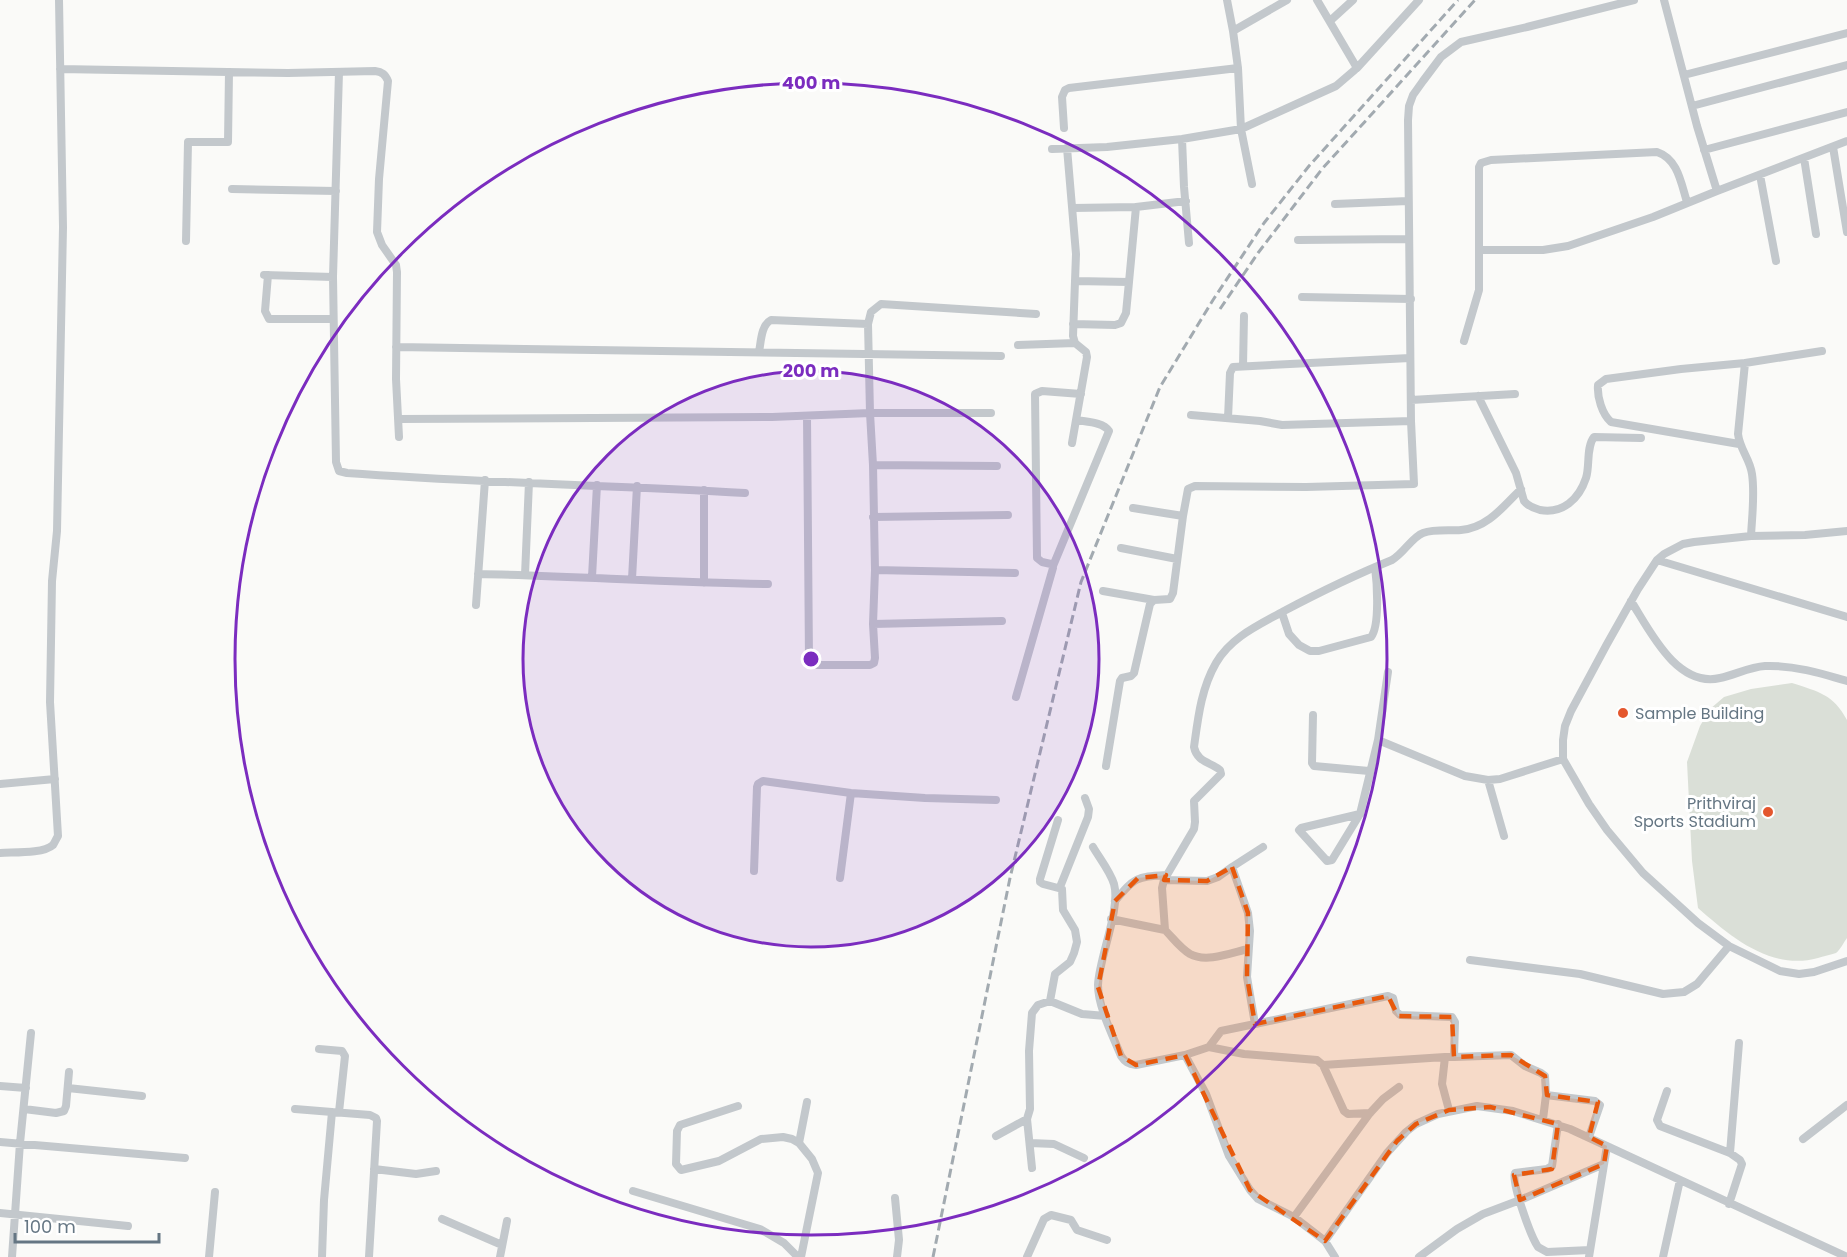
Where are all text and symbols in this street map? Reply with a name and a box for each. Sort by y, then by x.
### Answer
text: 400 m [782,70,840,95]
text: 200 m [783,358,839,383]
centre of rings [801,649,821,669]
place label: Sample Building [1635,702,1764,725]
marker: Sample Building [1616,706,1630,720]
place label: Prithviraj Sports Stadium [1634,792,1756,833]
marker: Prithviraj Sports Stadium [1761,805,1775,819]
scale bar [15,1206,159,1244]
text: 100 m [24,1214,76,1239]

